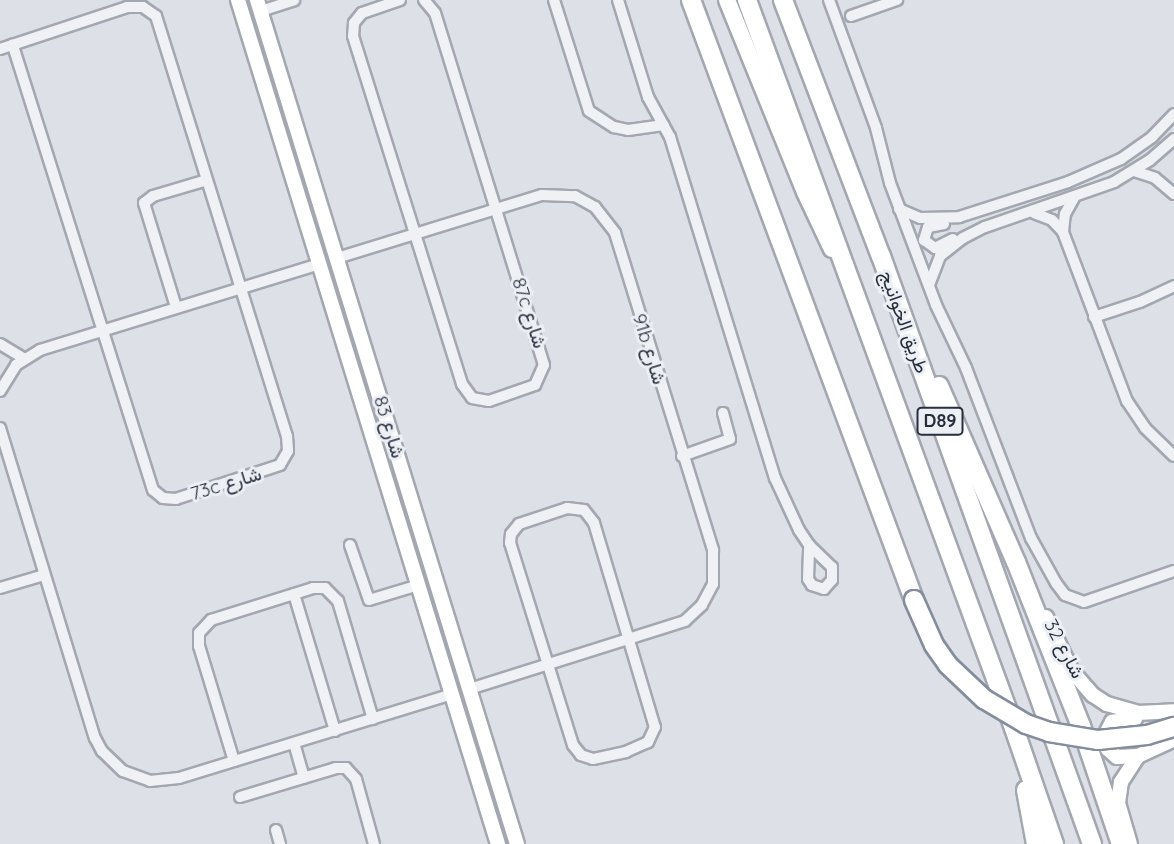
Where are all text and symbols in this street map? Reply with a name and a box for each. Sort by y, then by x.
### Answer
street label: طريق الخوانيج [875,268,933,376]
street label: 87c شارع [507,275,551,351]
street label: 91b شارع [627,311,671,387]
street label: شارع 83 [369,393,409,461]
road number: D89 [916,407,964,436]
street label: 73c شارع [188,462,264,506]
street label: شارع 32 [1039,615,1089,683]

